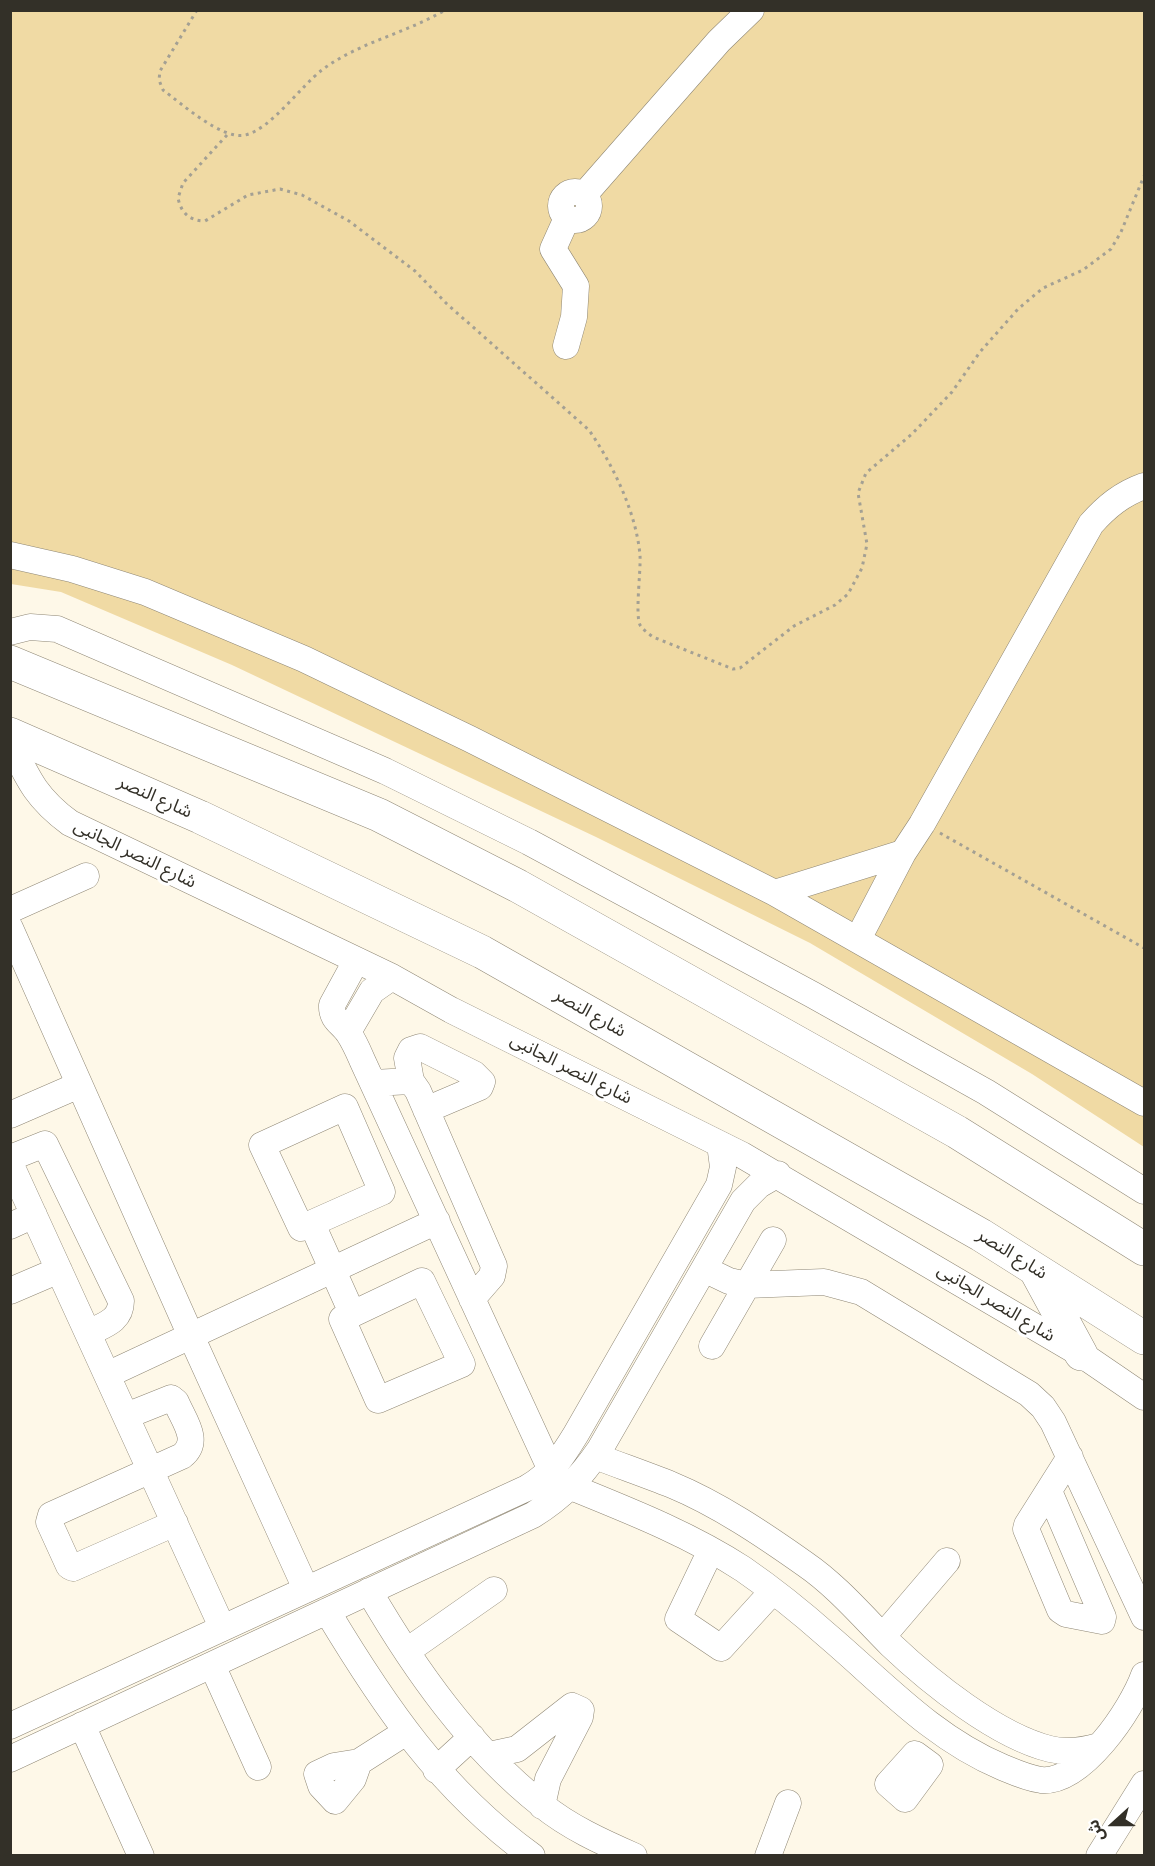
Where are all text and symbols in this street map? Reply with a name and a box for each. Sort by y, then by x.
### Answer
street label: شارع النصر [114,771,196,823]
street label: شارع النصر الجانبى [70,815,200,893]
street label: شارع النصر [550,984,630,1042]
street label: شارع النصر الجانبى [506,1029,636,1109]
street label: شارع النصر [973,1224,1051,1284]
street label: شارع النصر الجانبى [933,1259,1059,1347]
north arrow [1083,1794,1143,1854]
text: ش [1083,1817,1109,1844]

